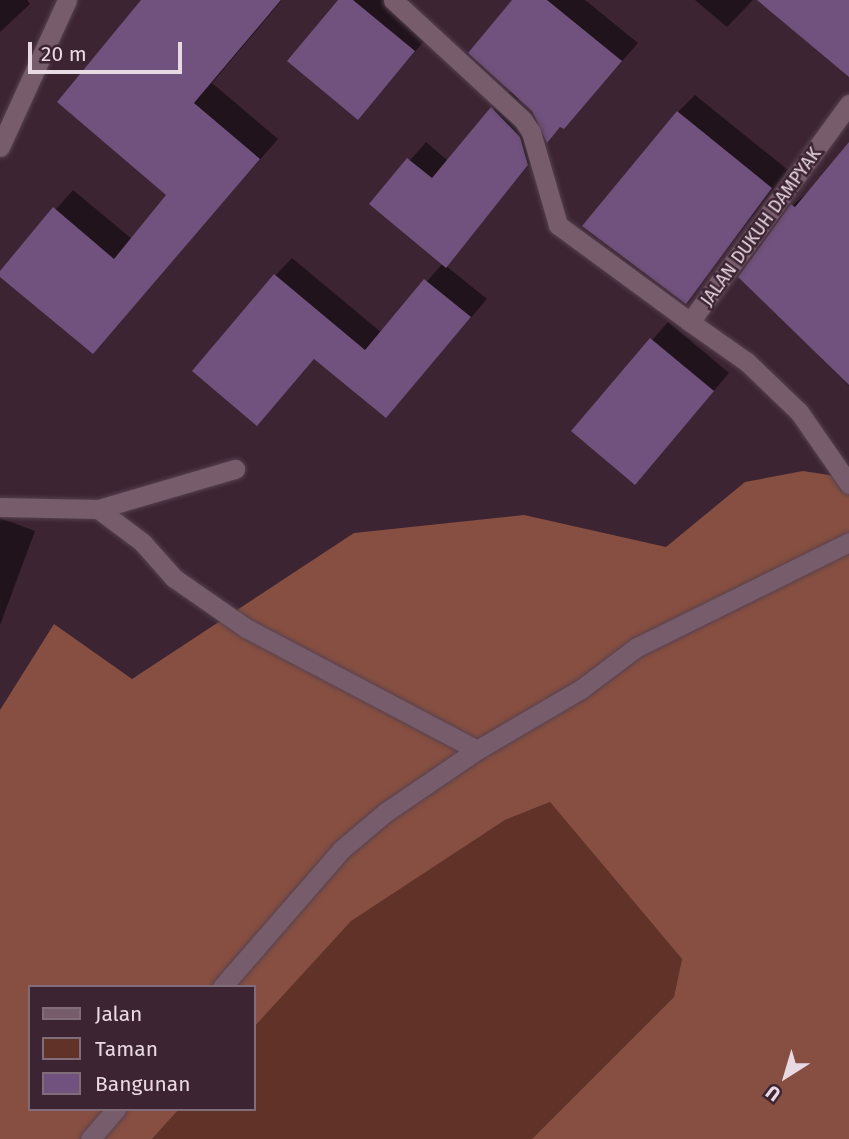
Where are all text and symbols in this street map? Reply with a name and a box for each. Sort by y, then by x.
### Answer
scale bar [32,28,186,72]
text: 20 m [41,41,87,67]
street label: JALAN DUKUH DAMPYAK [696,144,826,310]
legend [28,985,256,1111]
text: Jalan [95,1001,142,1027]
text: Taman [95,1036,158,1062]
north arrow [751,1041,821,1111]
text: Bangunan [95,1071,190,1097]
text: U [761,1080,785,1106]

